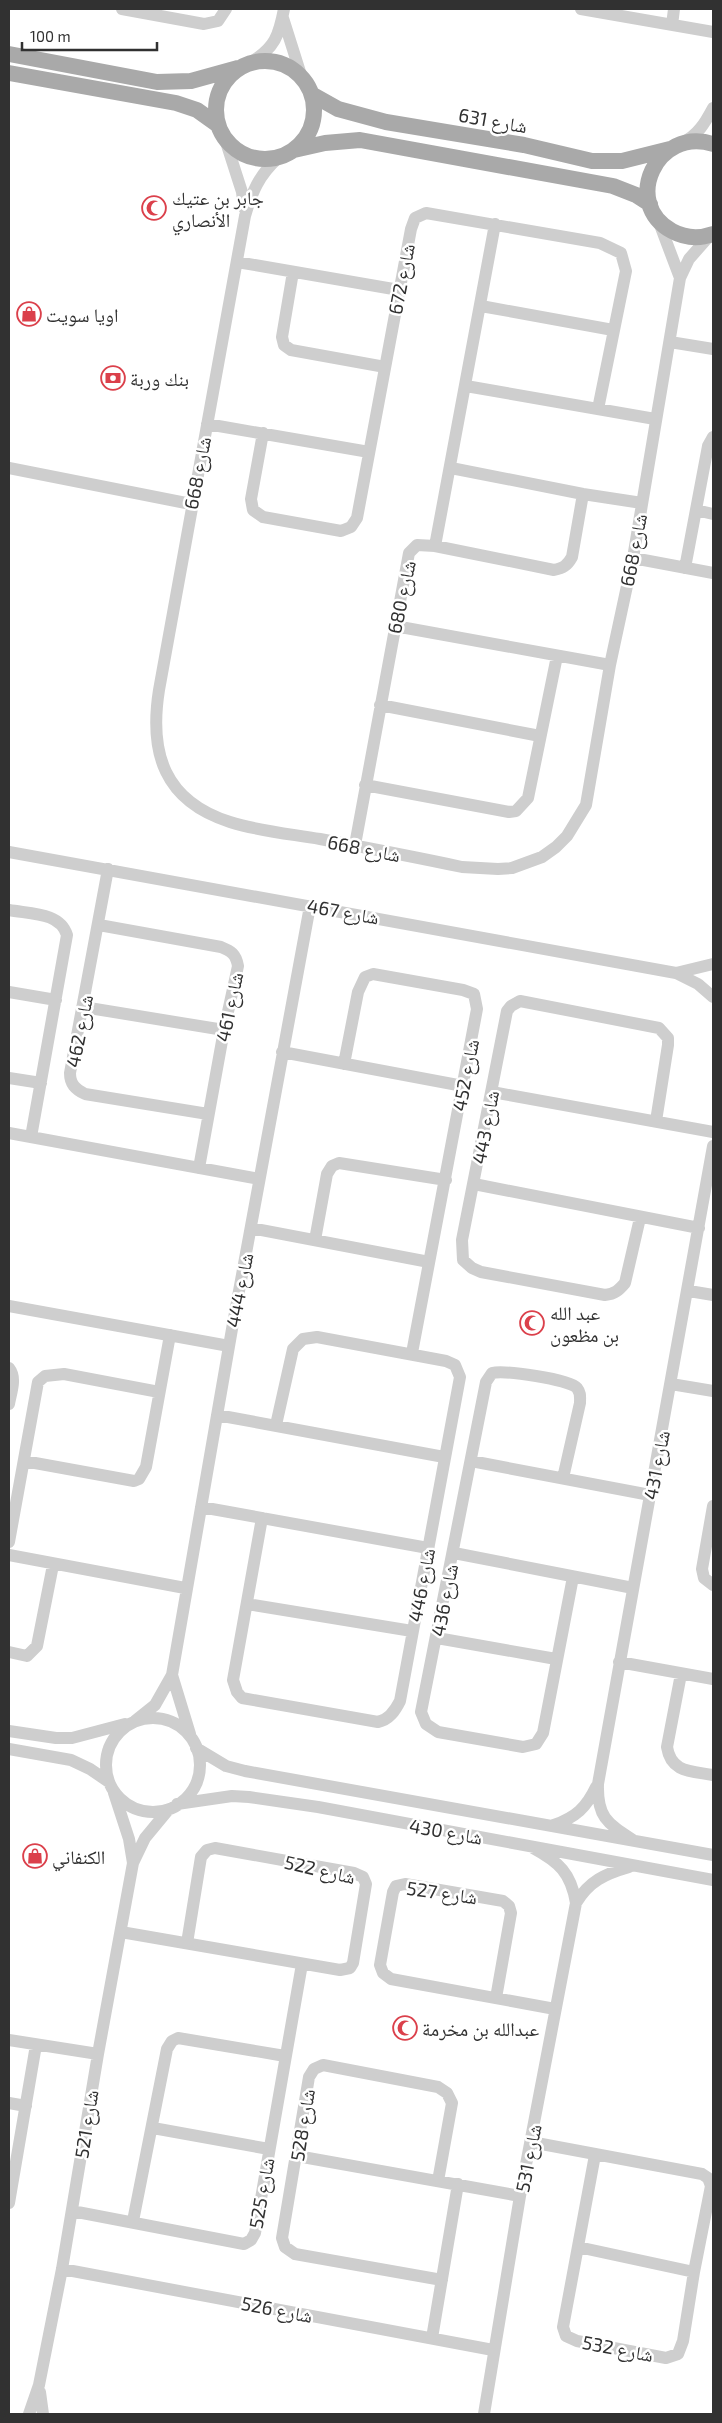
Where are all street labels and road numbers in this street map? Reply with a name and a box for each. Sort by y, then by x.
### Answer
street label: شارع 631 [457,103,529,138]
street label: شارع 672 [383,242,420,317]
street label: شارع 668 [179,435,216,512]
street label: شارع 668 [615,512,652,589]
street label: شارع 680 [382,558,421,636]
street label: شارع 668 [325,830,402,867]
street label: شارع 467 [305,893,381,930]
street label: شارع 461 [210,970,249,1044]
street label: شارع 462 [61,993,98,1070]
street label: شارع 452 [447,1037,484,1113]
street label: شارع 443 [467,1088,504,1166]
street label: شارع 444 [221,1251,258,1329]
street label: شارع 431 [638,1428,675,1502]
street label: شارع 446 [403,1546,440,1624]
street label: شارع 436 [426,1562,463,1638]
street label: شارع 430 [407,1813,484,1850]
street label: شارع 522 [282,1850,358,1889]
street label: شارع 527 [405,1876,479,1909]
street label: شارع 528 [285,2087,320,2163]
street label: شارع 521 [69,2088,104,2160]
street label: شارع 531 [510,2122,547,2194]
street label: شارع 525 [243,2156,280,2230]
street label: شارع 526 [239,2291,315,2328]
street label: شارع 532 [580,2330,655,2367]

